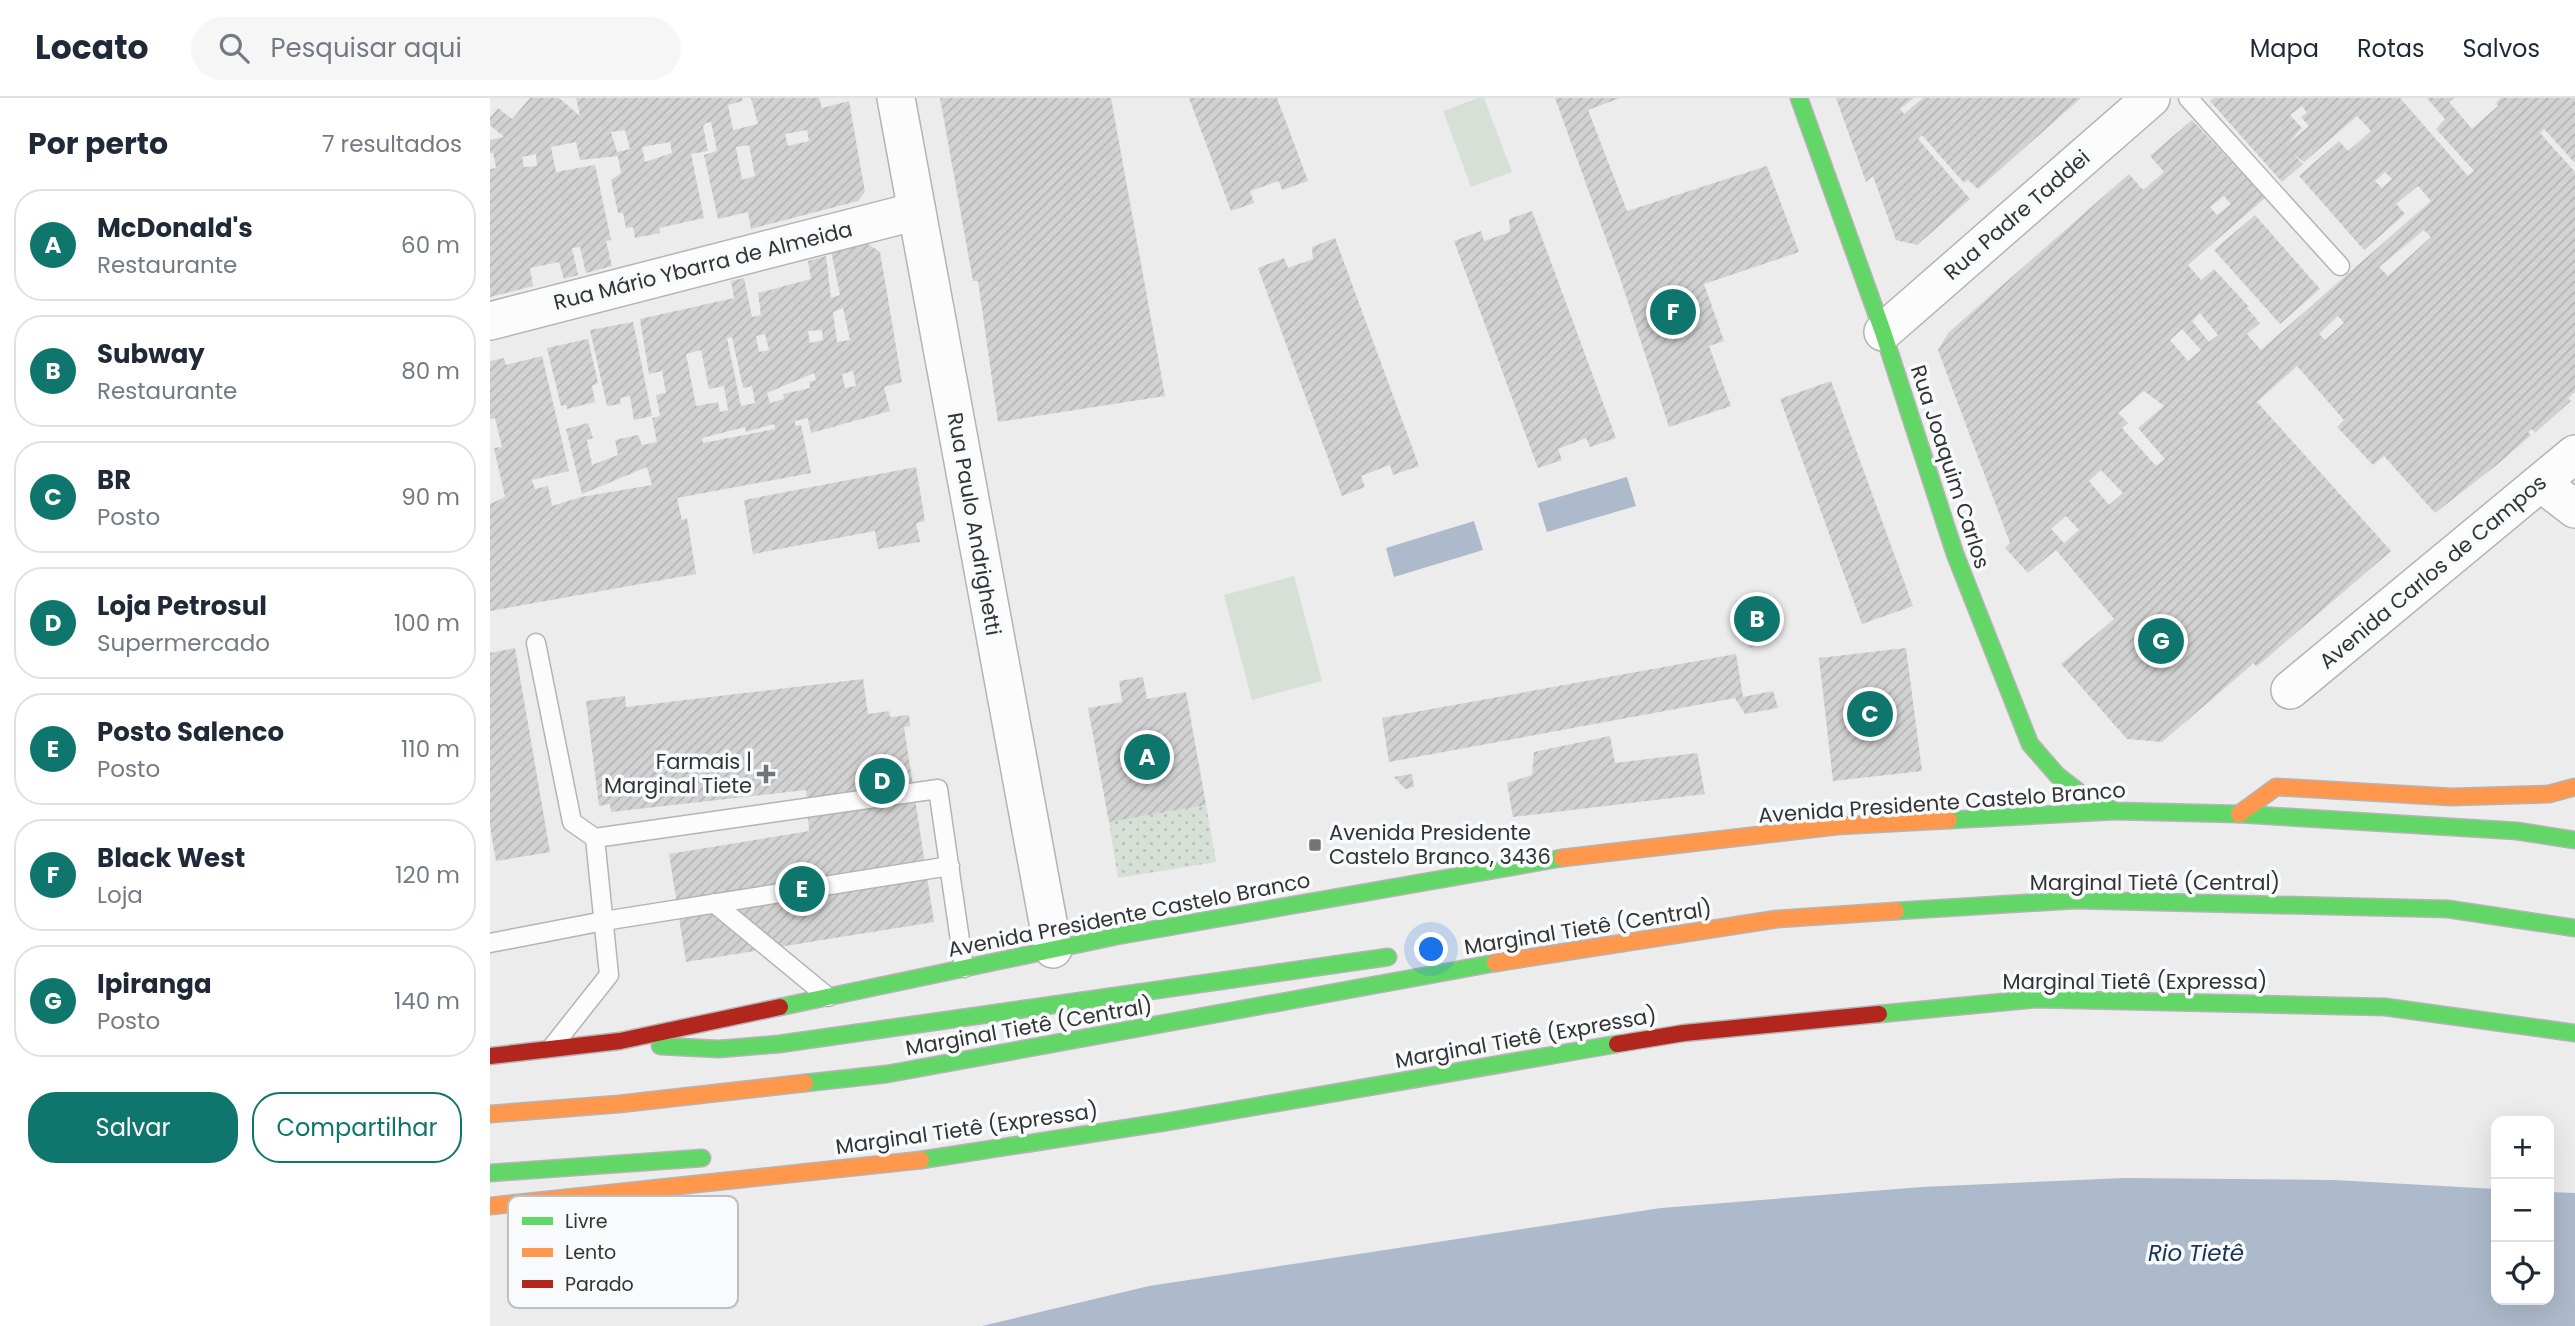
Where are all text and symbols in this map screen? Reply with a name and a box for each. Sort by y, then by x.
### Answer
search box [191,17,681,80]
text: Locato [35,24,149,71]
icon: search [215,29,253,67]
text: Pesquisar aqui [271,30,462,66]
text: Mapa [2250,32,2319,65]
text: Rotas [2357,32,2424,65]
text: Salvos [2462,32,2540,65]
text: Por perto [28,122,168,165]
text: 7 resultados [322,128,462,160]
street label: Rua Padre Taddei [1937,143,2096,286]
text: McDonald's [97,210,253,246]
street label: Rua Mário Ybarra de Almeida [551,214,855,317]
text: A [45,229,61,261]
text: 60 m [401,229,460,261]
text: Restaurante [97,249,237,281]
pin: F [1650,286,1696,338]
text: Subway [97,336,205,372]
text: B [45,355,61,387]
text: 80 m [401,355,460,387]
street label: Rua Joaquim Carlos [1904,361,1997,572]
text: Restaurante [97,375,237,407]
street label: Rua Paulo Andrighetti [941,410,1008,638]
text: BR [97,462,131,498]
street label: Avenida Carlos de Campos [2313,468,2552,675]
text: C [44,481,62,513]
text: 90 m [401,481,460,513]
text: Posto [97,501,160,533]
text: Loja Petrosul [97,588,267,624]
pin: B [1734,593,1780,645]
text: D [45,607,61,639]
text: 100 m [394,607,460,639]
pin: G [2138,615,2184,667]
text: Supermercado [97,627,270,659]
pin: C [1847,688,1893,740]
text: Posto Salenco [97,714,284,750]
pin: A [1124,731,1170,783]
text: E [47,733,59,765]
text: 110 m [401,733,460,765]
place label: Farmais | Marginal Tiete [604,747,752,800]
text: Posto [97,753,160,785]
pin: D [859,755,905,807]
marker: Farmais | Marginal Tiete [758,766,774,782]
street label: Avenida Presidente Castelo Branco [1757,775,2127,830]
place label: Avenida Presidente Castelo Branco, 3436 [1329,818,1551,871]
marker: Avenida Presidente Castelo Branco, 3436 [1307,837,1323,853]
text: Black West [97,840,245,876]
text: F [47,859,59,891]
text: 120 m [395,859,460,891]
pin: E [779,863,825,915]
street label: Avenida Presidente Castelo Branco [945,865,1312,964]
street label: Marginal Tietê (Central) [2030,868,2280,897]
text: Loja [97,879,143,911]
street label: Marginal Tietê (Central) [1462,894,1714,961]
your location [1414,932,1448,966]
text: Ipiranga [97,966,212,1002]
street label: Marginal Tietê (Expressa) [2003,967,2267,996]
text: G [44,985,62,1017]
text: 140 m [394,985,460,1017]
street label: Marginal Tietê (Central) [903,990,1155,1063]
street label: Marginal Tietê (Expressa) [1393,1000,1659,1075]
text: Posto [97,1005,160,1037]
button: Salvar [28,1092,238,1163]
button: Compartilhar [252,1092,462,1163]
street label: Marginal Tietê (Expressa) [834,1096,1100,1161]
map controls [2491,1116,2554,1305]
button: + [2491,1116,2554,1179]
button: − [2491,1179,2554,1242]
legend [508,1196,738,1308]
text: Livre [565,1208,607,1235]
water label: Rio Tietê [2148,1237,2244,1269]
text: Lento [565,1239,616,1266]
button: locate [2491,1242,2554,1305]
text: Parado [565,1271,634,1298]

